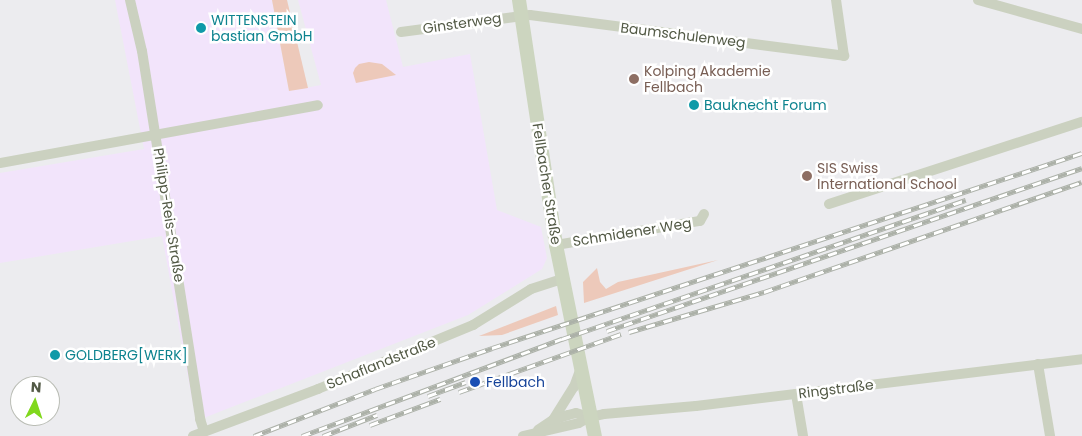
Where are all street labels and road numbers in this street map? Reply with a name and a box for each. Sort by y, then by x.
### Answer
street label: Ginsterweg [422,9,502,37]
street label: Baumschulenweg [620,19,746,51]
street label: Fellbacher Straße [529,122,565,246]
street label: Philipp-Reis-Straße [150,147,188,283]
street label: Schmidener Weg [571,214,693,250]
street label: Schaflandstraße [324,333,438,393]
street label: Ringstraße [797,376,875,402]

